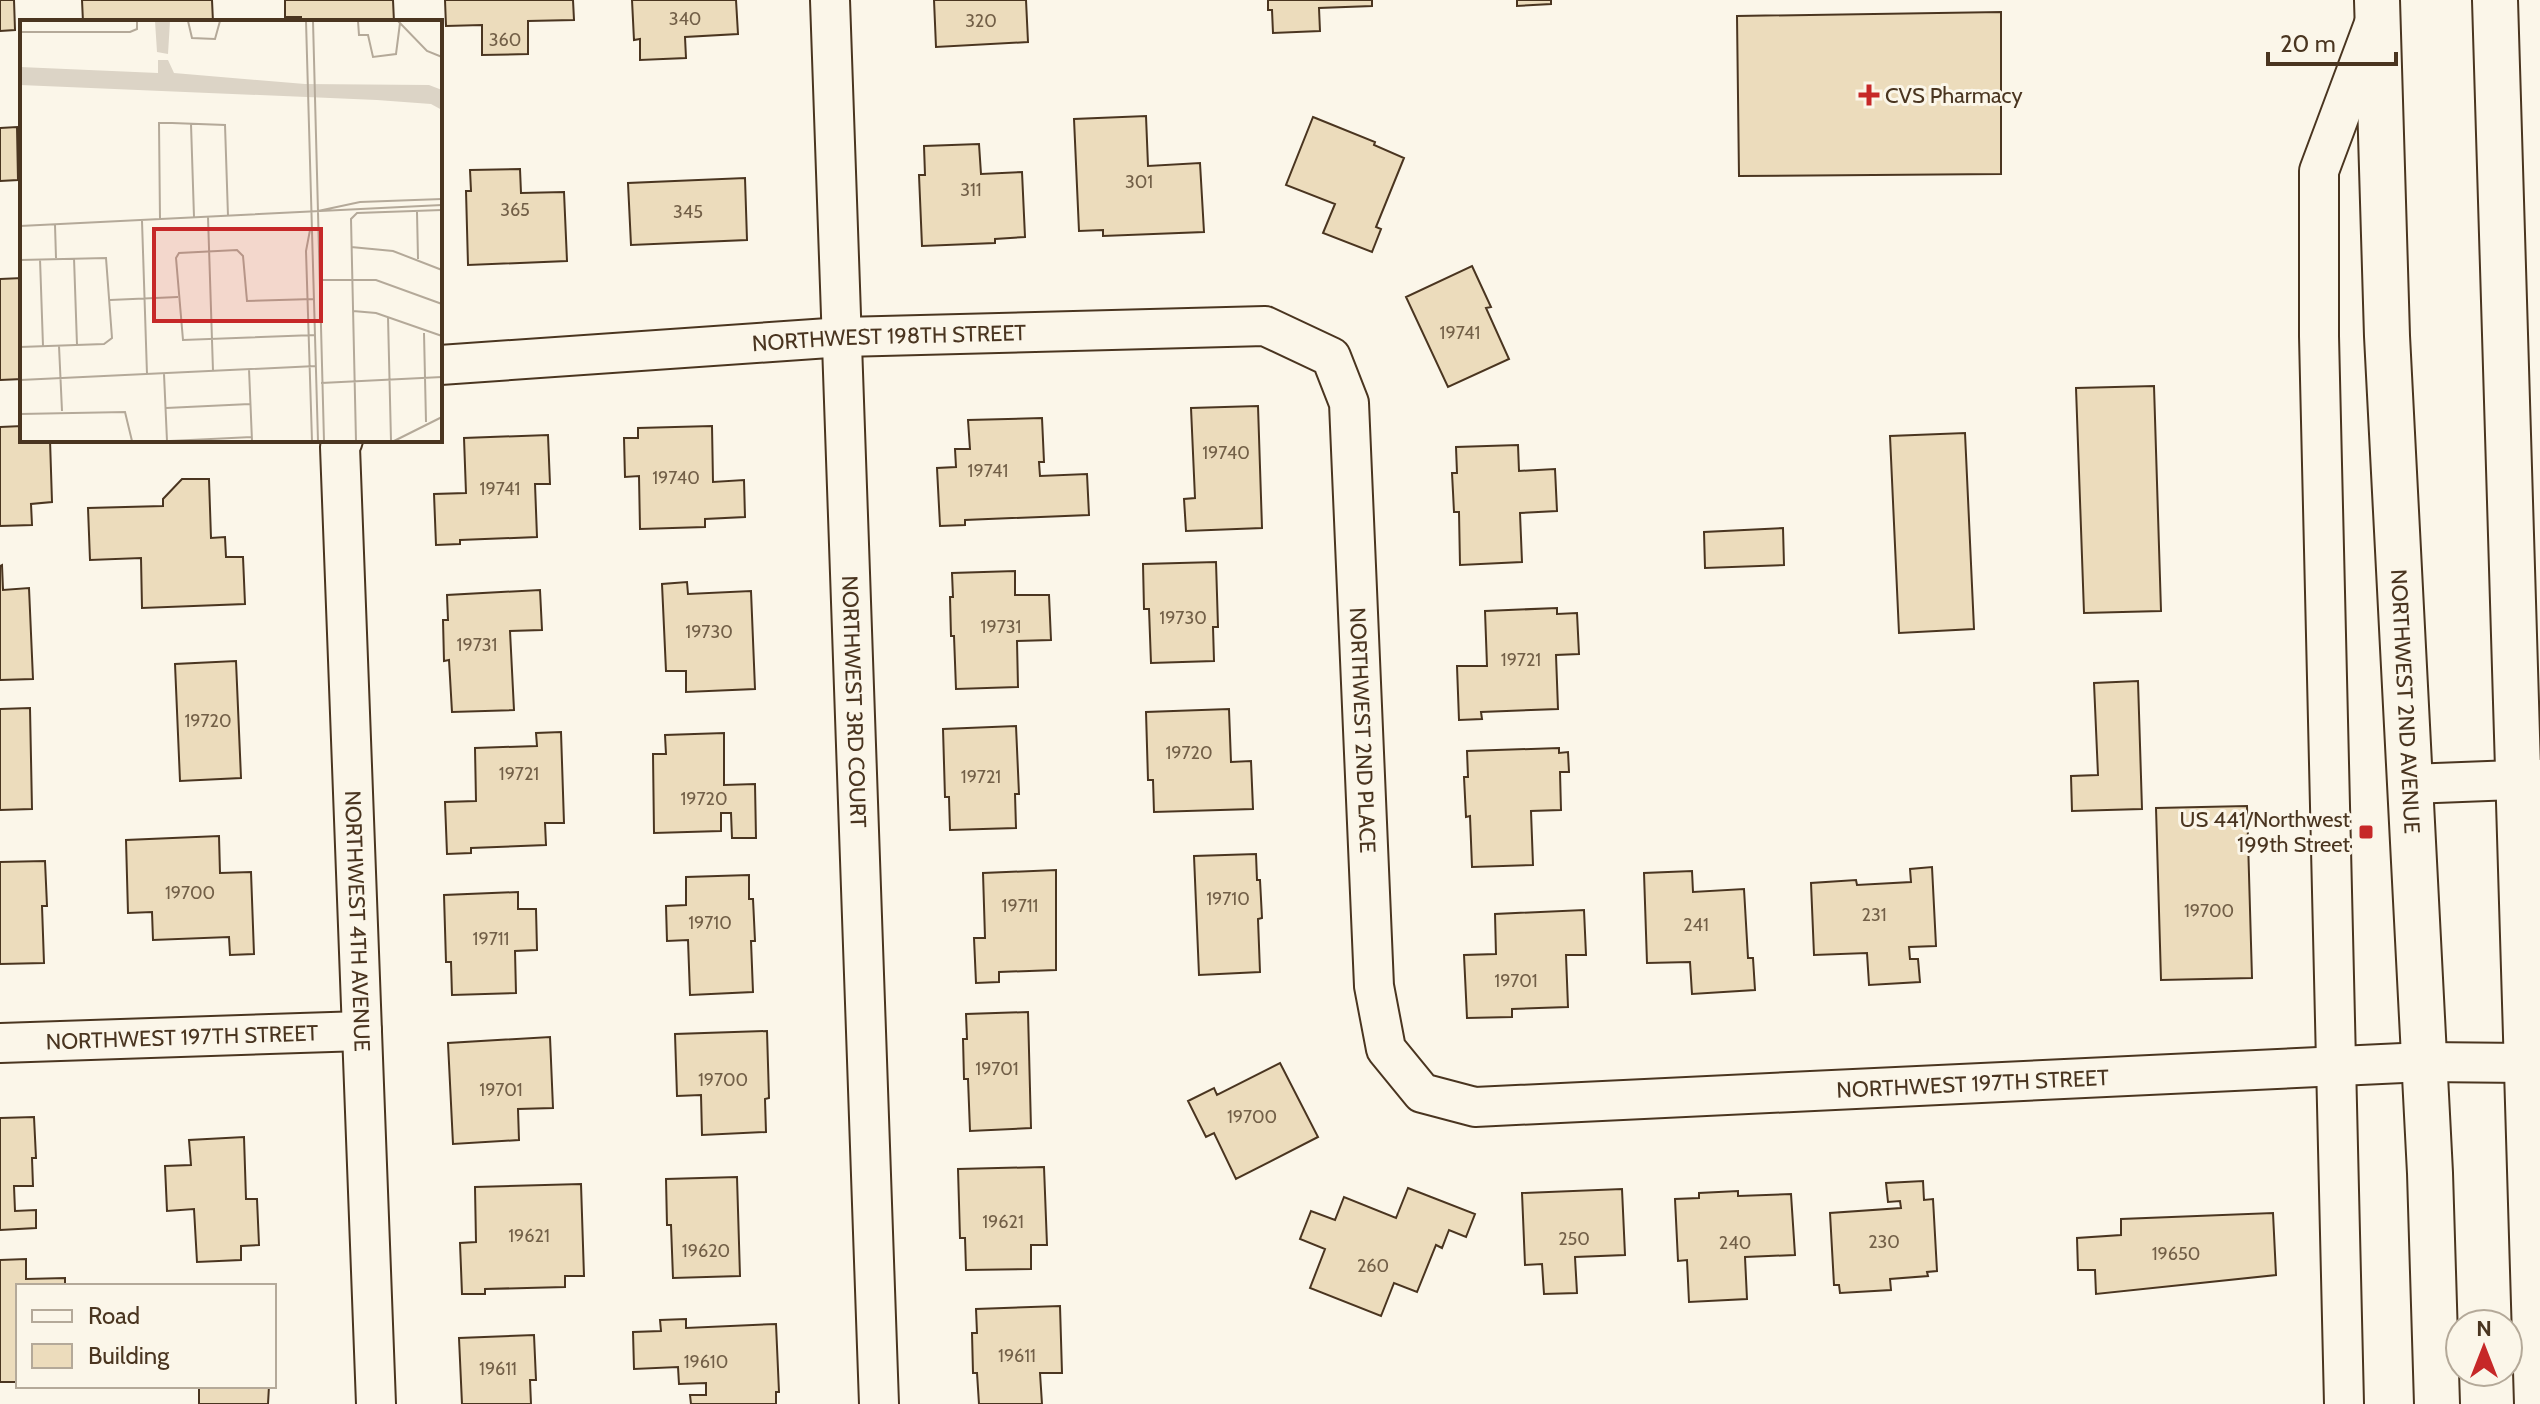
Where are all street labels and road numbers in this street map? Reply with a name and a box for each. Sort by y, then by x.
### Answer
street label: NORTHWEST 198TH STREET [751,319,1027,357]
street label: NORTHWEST 2ND AVENUE [2385,568,2426,834]
street label: NORTHWEST 3RD COURT [836,575,872,828]
street label: NORTHWEST 2ND PLACE [1344,607,1381,854]
street label: NORTHWEST 4TH AVENUE [339,790,376,1052]
street label: NORTHWEST 197TH STREET [45,1019,319,1055]
street label: NORTHWEST 197TH STREET [1836,1064,2110,1104]

